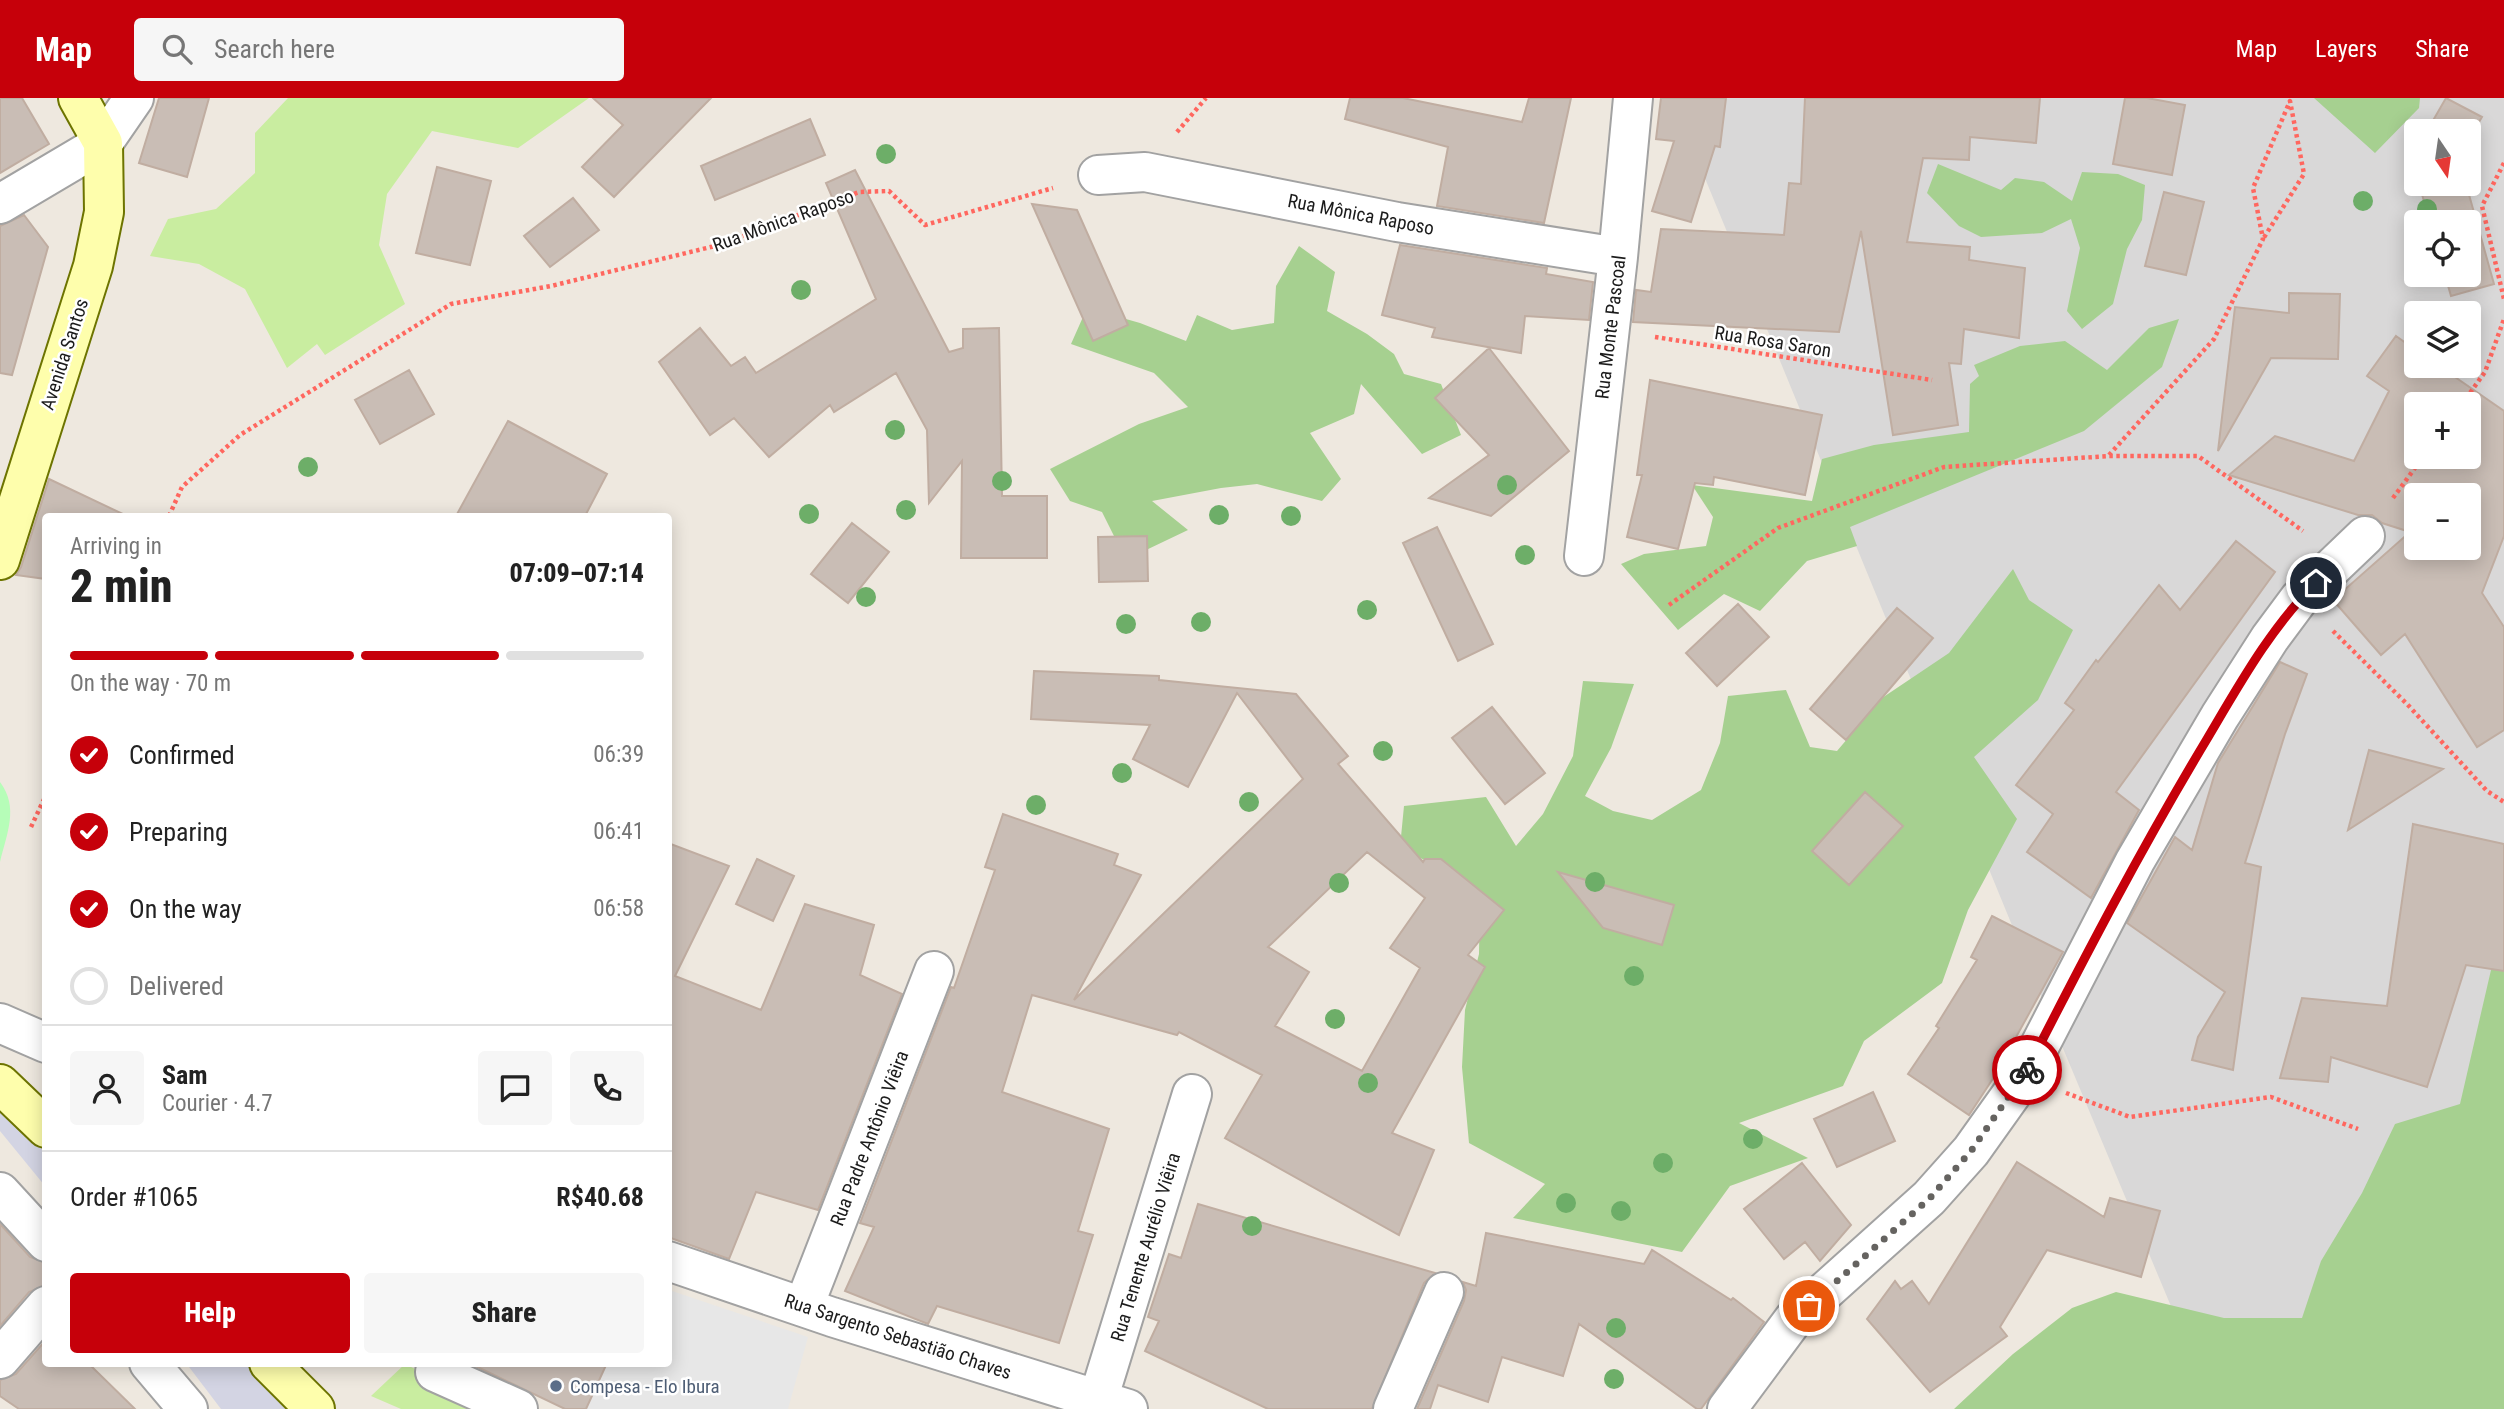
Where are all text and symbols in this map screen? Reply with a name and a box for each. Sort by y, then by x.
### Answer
search box [134,18,624,81]
text: Map [35,30,92,69]
icon: search [158,30,196,68]
text: Search here [214,34,335,64]
text: Map [2236,35,2277,63]
text: Layers [2315,35,2377,63]
text: Share [2415,35,2469,63]
north arrow [2404,119,2482,196]
map controls [2404,119,2481,560]
street label: Rua Mônica Raposo [709,184,857,257]
street label: Rua Mônica Raposo [1286,189,1436,240]
button: locate [2404,210,2481,287]
street label: Rua Monte Pascoal [1590,254,1631,400]
street label: Avenida Santos [36,296,93,413]
button: layers [2404,301,2481,378]
street label: Rua Rosa Saron [1713,321,1833,362]
button: + [2404,392,2481,469]
button: − [2404,483,2481,560]
text: Arriving in [70,533,162,560]
pin [2286,553,2346,613]
text: 07:09–07:14 [510,558,644,588]
text: 2 min [70,559,173,613]
icon: home [2297,564,2335,602]
text: On the way · 70 m [70,670,231,697]
icon: check [70,736,108,774]
text: Confirmed [129,740,235,770]
text: 06:39 [593,741,644,768]
icon: check [70,813,108,851]
text: Preparing [129,817,228,847]
text: 06:41 [593,818,644,845]
icon: check [70,890,108,928]
text: On the way [129,894,242,924]
text: 06:58 [593,895,644,922]
text: Delivered [129,971,224,1001]
courier [1992,1035,2062,1105]
street label: Rua Padre Antônio Viêira [825,1047,914,1229]
button: person [70,1051,144,1125]
button: chat [478,1051,552,1125]
button: phone [570,1051,644,1125]
icon: bike [2008,1051,2046,1089]
text: Sam [162,1060,208,1090]
text: Courier · 4.7 [162,1090,273,1117]
street label: Rua Tenente Aurélio Viêira [1106,1150,1185,1344]
text: Order #1065 [70,1182,198,1212]
text: R$40.68 [556,1182,644,1212]
button: Help [70,1273,350,1353]
button: Share [364,1273,644,1353]
pin [1779,1276,1839,1336]
icon: bag [1790,1287,1828,1325]
street label: Rua Sargento Sebastião Chaves [781,1289,1014,1384]
place label: Compesa - Elo Ibura [570,1375,720,1398]
marker: Compesa - Elo Ibura [548,1378,564,1394]

